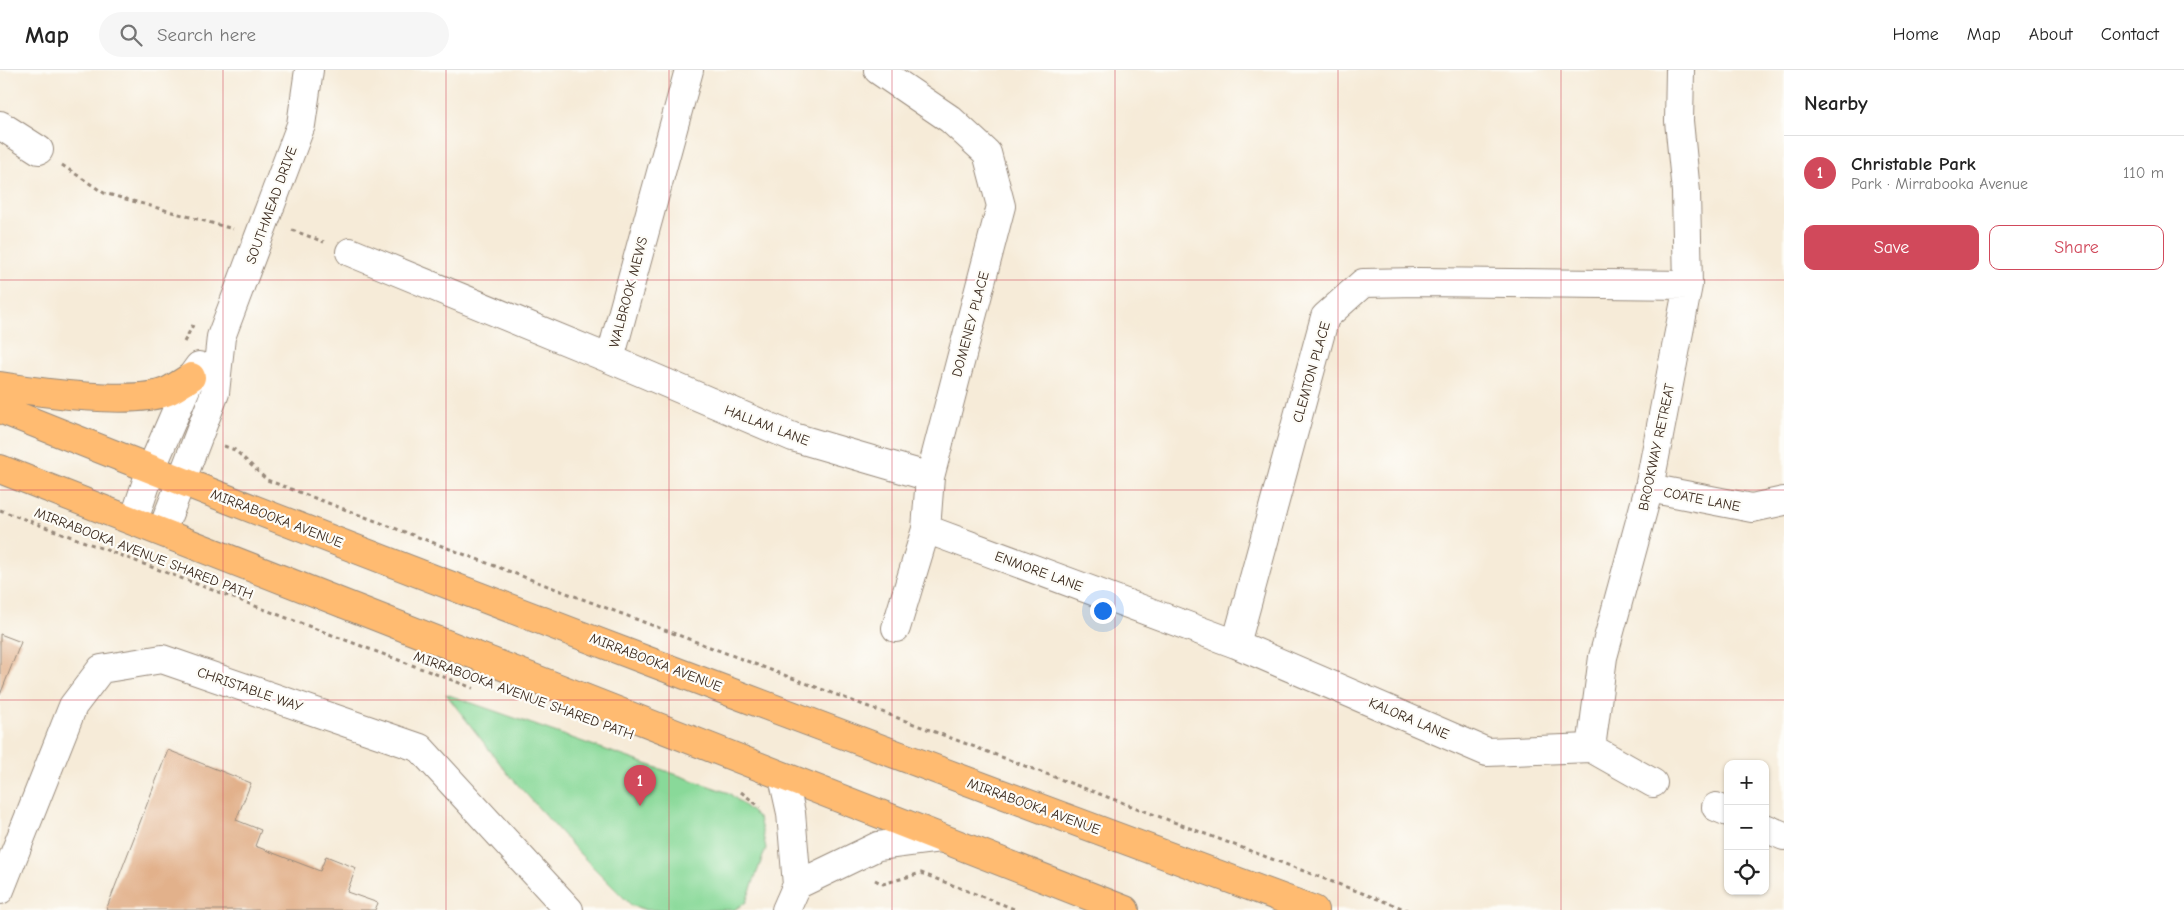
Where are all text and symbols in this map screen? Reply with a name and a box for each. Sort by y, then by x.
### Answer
search box [99,12,449,57]
text: Map [25,21,69,49]
icon: search [117,21,145,49]
text: Search here [157,24,256,46]
text: Home [1892,24,1939,45]
text: Map [1967,24,2001,45]
text: About [2029,24,2073,45]
text: Contact [2101,24,2159,45]
text: Nearby [1804,91,1868,115]
street label: SOUTHMEAD DRIVE [242,144,301,266]
text: Christable Park [1851,153,1976,175]
text: 1 [1817,164,1823,182]
text: 110 m [2123,164,2164,182]
text: Park · Mirrabooka Avenue [1851,175,2028,193]
button: Save [1804,225,1979,270]
button: Share [1989,225,2164,270]
street label: WALBROOK MEWS [606,235,652,349]
street label: DOMENEY PLACE [948,270,993,379]
street label: CLEMTON PLACE [1289,320,1334,425]
street label: BROOKWAY RETREAT [1635,381,1678,512]
street label: HALLAM LANE [722,401,812,449]
street label: COATE LANE [1662,484,1742,515]
street label: MIRRABOOKA AVENUE [208,485,345,552]
street label: MIRRABOOKA AVENUE SHARED PATH [32,504,256,603]
street label: ENMORE LANE [992,548,1085,595]
your location [1090,598,1116,624]
street label: MIRRABOOKA AVENUE [587,629,724,696]
street label: MIRRABOOKA AVENUE SHARED PATH [411,648,636,743]
street label: CHRISTABLE WAY [195,663,305,716]
street label: KALORA LANE [1366,694,1451,743]
map controls [1724,760,1769,895]
button: + [1724,760,1769,805]
pin: 1 [624,765,656,806]
street label: MIRRABOOKA AVENUE [965,775,1103,838]
button: − [1724,805,1769,850]
button: locate [1724,850,1769,895]

